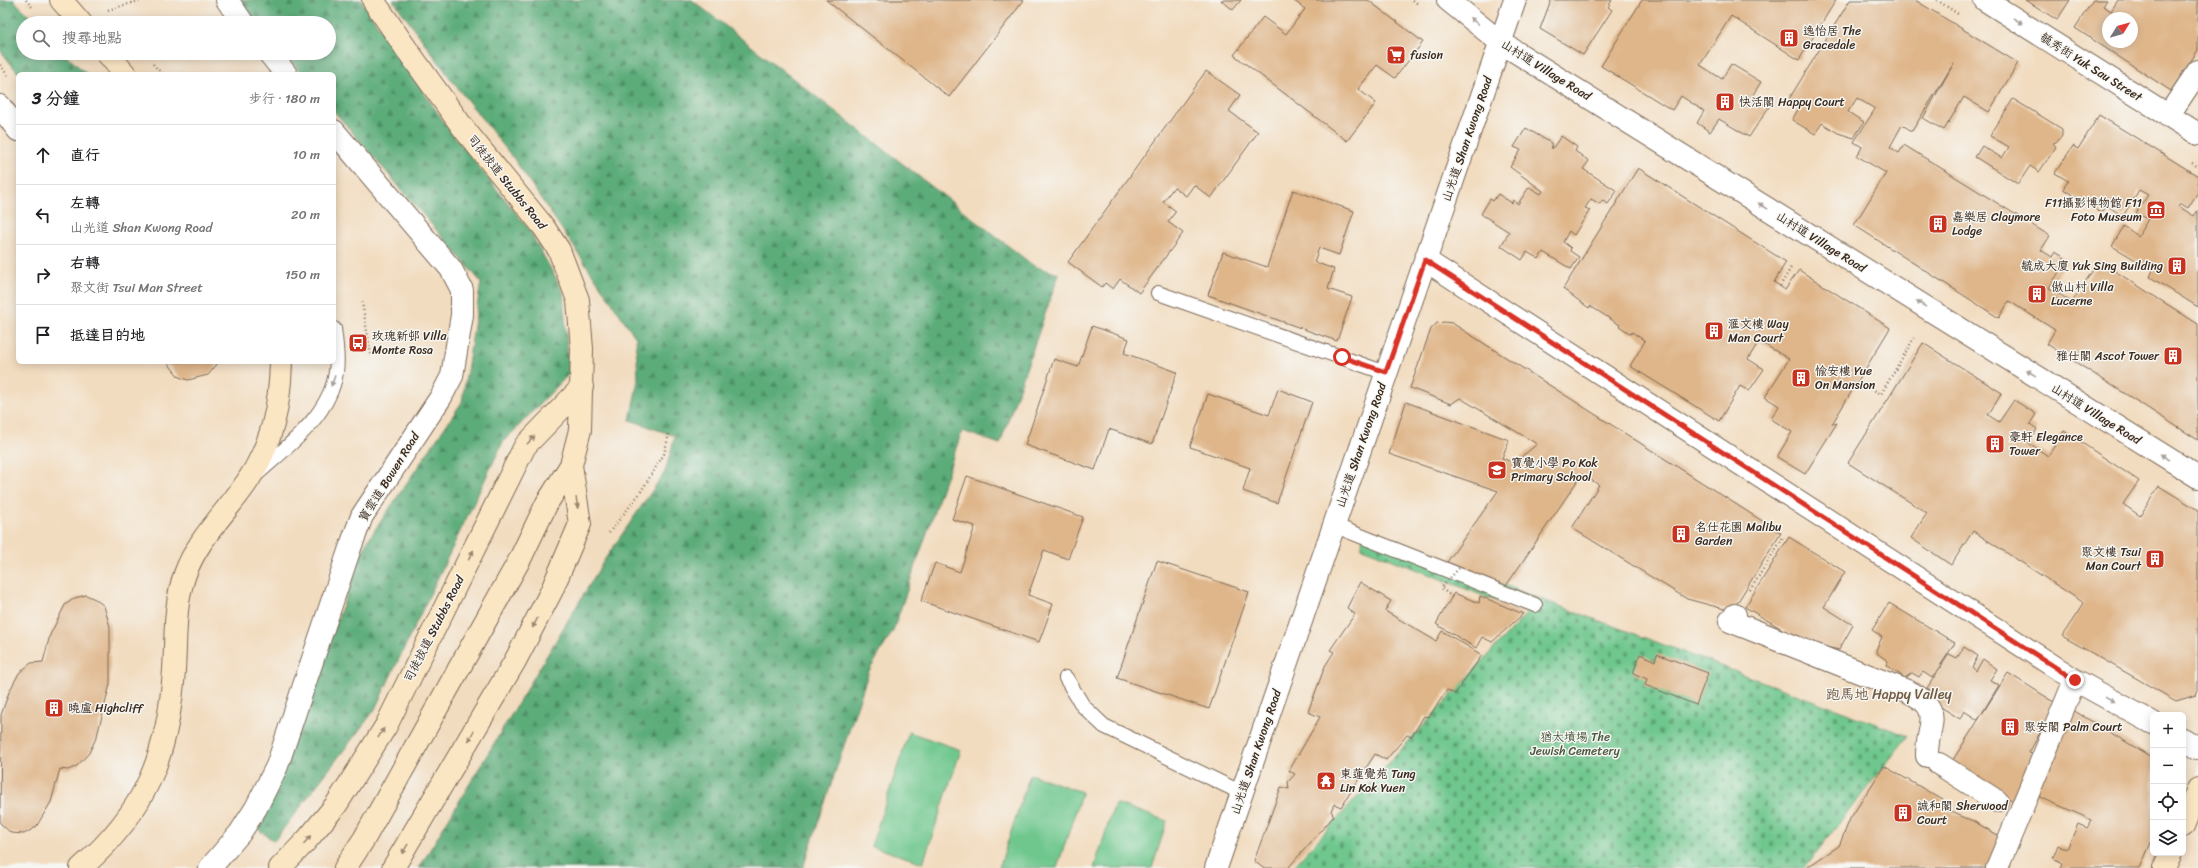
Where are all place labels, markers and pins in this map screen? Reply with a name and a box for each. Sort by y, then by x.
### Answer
place label: 逸怡居 The Gracedale [1803,20,1861,56]
building icon: 逸怡居 The Gracedale [1778,27,1800,49]
supermarket icon: fusion [1385,44,1407,66]
place label: fusion [1410,44,1444,66]
building icon: 快活閣 Happy Court [1714,91,1736,113]
place label: 快活閣 Happy Court [1739,91,1845,113]
place label: F11攝影博物館 F11 Foto Museum [2045,192,2142,228]
museum icon: F11攝影博物館 F11 Foto Museum [2145,199,2167,221]
place label: 嘉樂居 Claymore Lodge [1952,206,2041,242]
building icon: 嘉樂居 Claymore Lodge [1927,213,1949,235]
place label: 毓成大廈 Yuk Sing Building [2021,255,2163,277]
building icon: 毓成大廈 Yuk Sing Building [2166,255,2188,277]
place label: 傲山村 Villa Lucerne [2051,276,2114,312]
building icon: 傲山村 Villa Lucerne [2026,283,2048,305]
place label: 滙文樓 Way Man Court [1728,313,1789,349]
building icon: 滙文樓 Way Man Court [1703,320,1725,342]
place label: 玫瑰新邨 Villa Monte Rosa [372,325,447,361]
bus stop icon: 玫瑰新邨 Villa Monte Rosa [347,332,369,354]
place label: 雅仕閣 Ascot Tower [2056,345,2160,367]
building icon: 雅仕閣 Ascot Tower [2162,345,2184,367]
place label: 愉安樓 Yue On Mansion [1815,360,1876,396]
building icon: 愉安樓 Yue On Mansion [1790,367,1812,389]
place label: 豪軒 Elegance Tower [2009,426,2083,462]
building icon: 豪軒 Elegance Tower [1984,433,2006,455]
place label: 寶覺小學 Po Kok Primary School [1511,452,1598,488]
school or university icon: 寶覺小學 Po Kok Primary School [1486,459,1508,481]
place label: 名仕花園 Malibu Garden [1695,516,1782,552]
building icon: 名仕花園 Malibu Garden [1670,523,1692,545]
place label: 聚文樓 Tsui Man Court [2081,541,2142,577]
building icon: 聚文樓 Tsui Man Court [2144,548,2166,570]
building icon: 曉盧 Highcliff [43,697,65,719]
place label: 曉盧 Highcliff [68,697,145,719]
building icon: 聚安閣 Palm Court [1999,716,2021,738]
place label: 聚安閣 Palm Court [2024,716,2122,738]
place label: 東蓮覺苑 Tung Lin Kok Yuen [1340,763,1416,799]
temple icon: 東蓮覺苑 Tung Lin Kok Yuen [1315,770,1337,792]
place label: 誠和閣 Sherwood Court [1917,795,2009,831]
building icon: 誠和閣 Sherwood Court [1892,802,1914,824]

